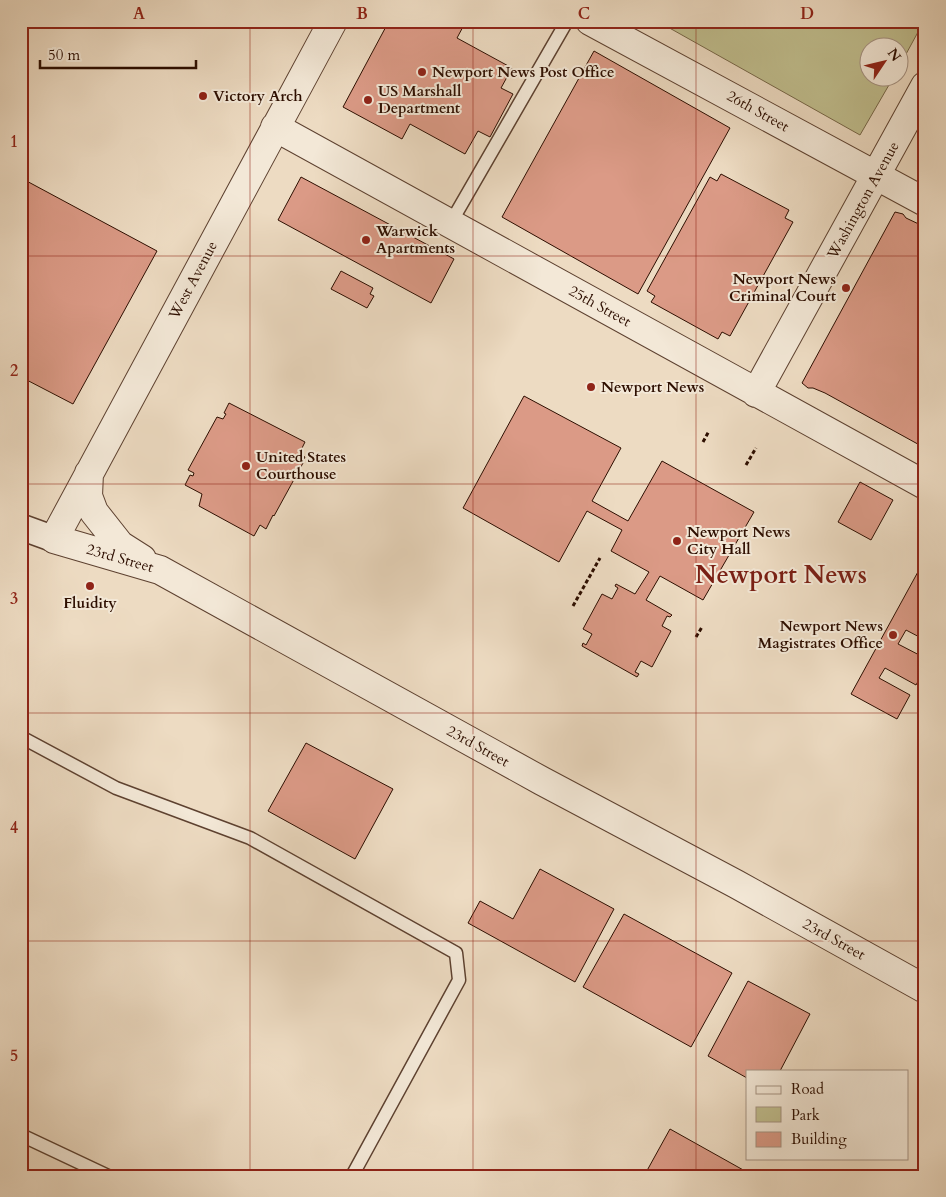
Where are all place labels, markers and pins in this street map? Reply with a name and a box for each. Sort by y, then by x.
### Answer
place label: Newport News Post Office [432,62,614,82]
marker: Newport News Post Office [416,66,428,78]
place label: US Marshall Department [378,81,462,118]
place label: Victory Arch [213,86,303,106]
marker: Victory Arch [197,90,209,102]
marker: US Marshall Department [362,94,374,106]
place label: Warwick Apartments [375,221,455,258]
marker: Warwick Apartments [360,234,372,246]
place label: Newport News Criminal Court [729,269,837,306]
marker: Newport News Criminal Court [840,282,852,294]
place label: Newport News [601,377,704,397]
marker: Newport News [585,381,597,393]
place label: United States Courthouse [256,447,346,484]
marker: United States Courthouse [240,460,252,472]
place label: Newport News City Hall [687,522,790,559]
marker: Newport News City Hall [671,535,683,547]
marker: Fluidity [84,580,96,592]
place label: Fluidity [63,593,117,613]
place label: Newport News Magistrates Office [758,616,883,653]
marker: Newport News Magistrates Office [887,629,899,641]

